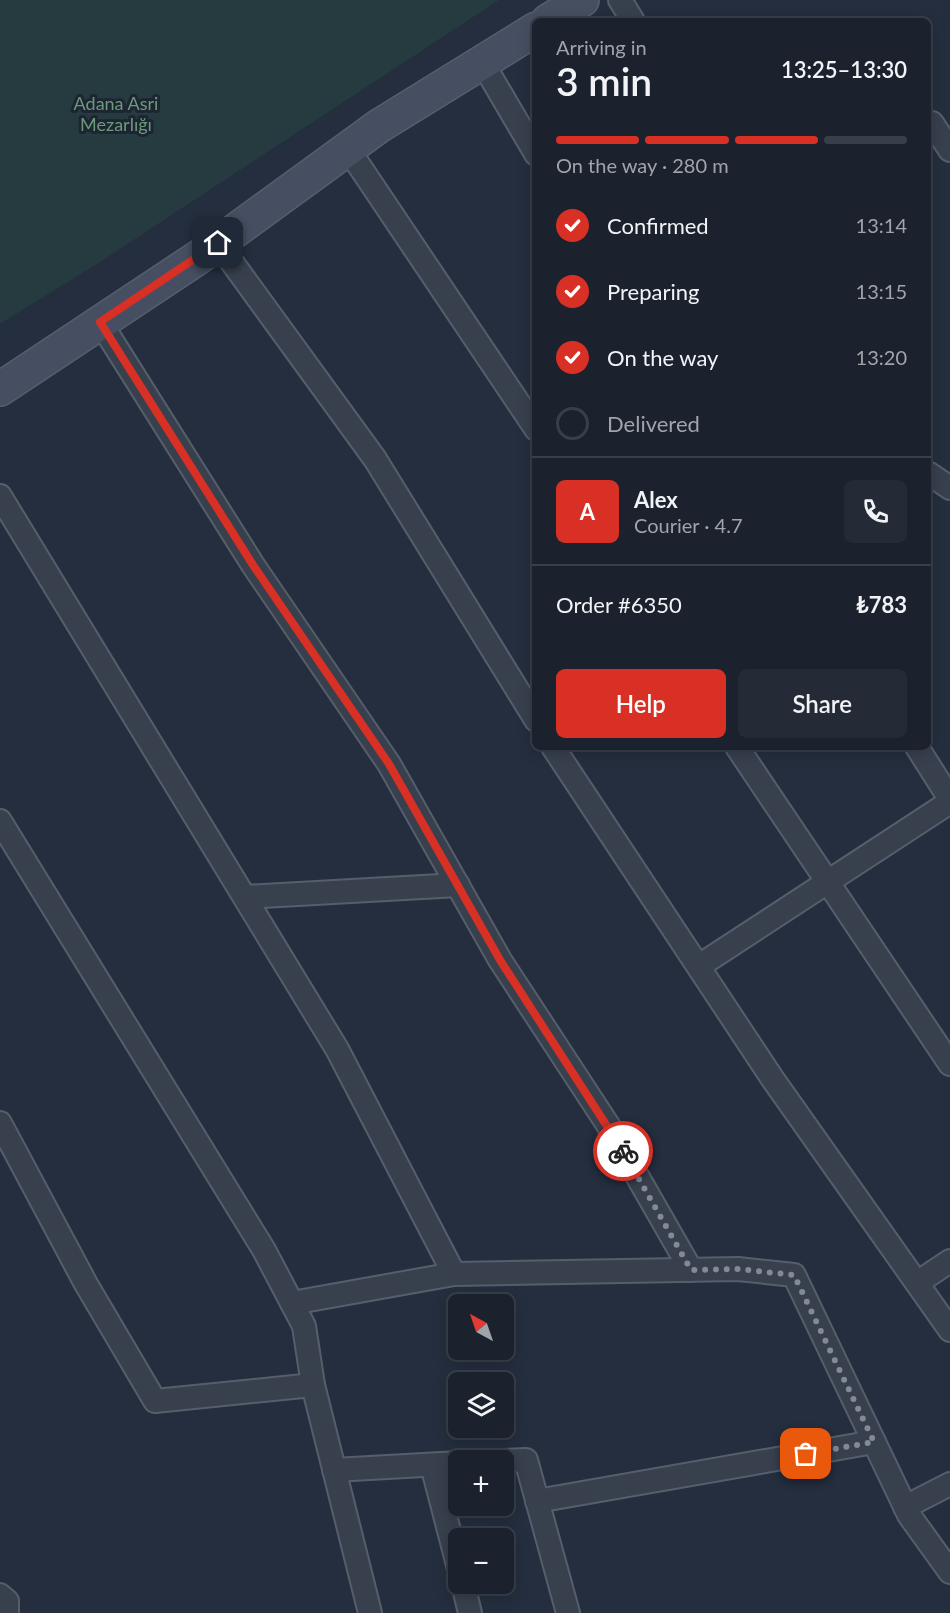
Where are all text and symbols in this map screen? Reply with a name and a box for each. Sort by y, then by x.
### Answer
text: Arriving in [556,35,647,59]
text: 13:25–13:30 [781,56,907,83]
text: 3 min [556,58,652,104]
park label: Adana Asri Mezarlığı [74,92,158,135]
text: On the way · 280 m [556,153,729,177]
icon: check [556,209,589,242]
text: Confirmed [607,212,709,239]
text: 13:14 [856,213,907,237]
pin [192,217,243,268]
icon: home [201,226,234,259]
icon: check [556,275,589,308]
text: Preparing [607,278,699,305]
text: 13:15 [856,279,907,303]
icon: check [556,341,589,374]
text: On the way [607,344,718,371]
text: 13:20 [856,345,907,369]
text: Delivered [607,410,700,437]
button: phone [844,480,907,543]
text: Alex [634,486,678,513]
text: A [580,498,595,525]
text: Courier · 4.7 [634,513,743,537]
text: Order #6350 [556,591,682,618]
text: ₺783 [856,591,907,618]
button: Help [556,669,726,738]
button: Share [738,669,907,738]
courier [593,1121,653,1181]
icon: bike [607,1135,640,1168]
north arrow [448,1294,514,1360]
map controls [448,1294,514,1594]
button: layers [448,1372,514,1438]
pin [780,1428,831,1479]
icon: bag [789,1437,822,1470]
button: + [448,1450,514,1516]
button: − [448,1528,514,1594]

